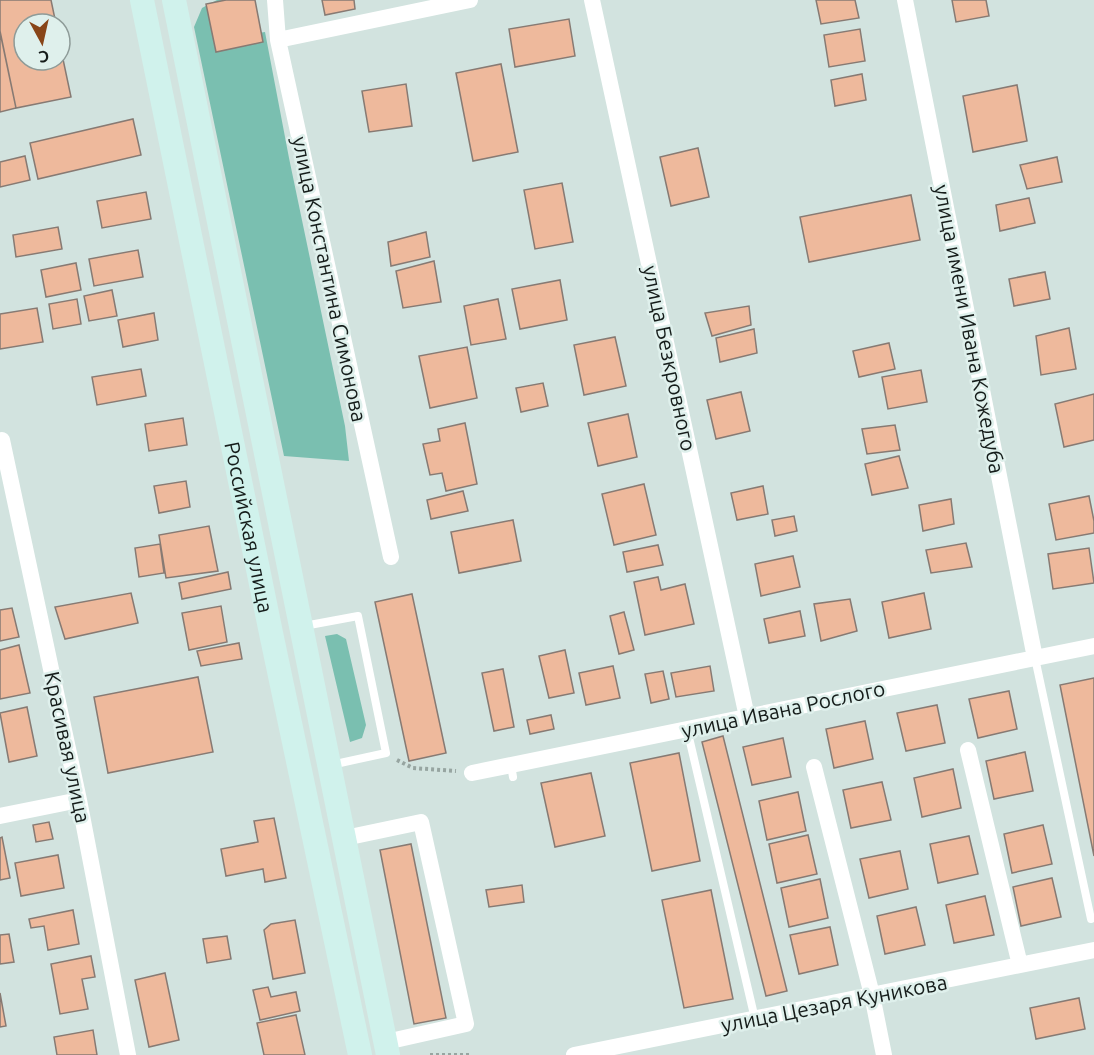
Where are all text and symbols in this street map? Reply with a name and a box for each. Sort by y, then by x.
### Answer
north arrow [12,12,72,72]
text: С [38,47,50,66]
street label: улица Константина Симонова [288,134,372,424]
street label: улица имени Ивана Кожедуба [930,183,1010,475]
street label: улица Безкровного [639,263,701,453]
street label: Российская улица [220,440,279,615]
street label: Красивая улица [40,669,96,825]
street label: улица Ивана Рослого [679,676,887,742]
street label: улица Цезаря Куникова [719,969,949,1037]

